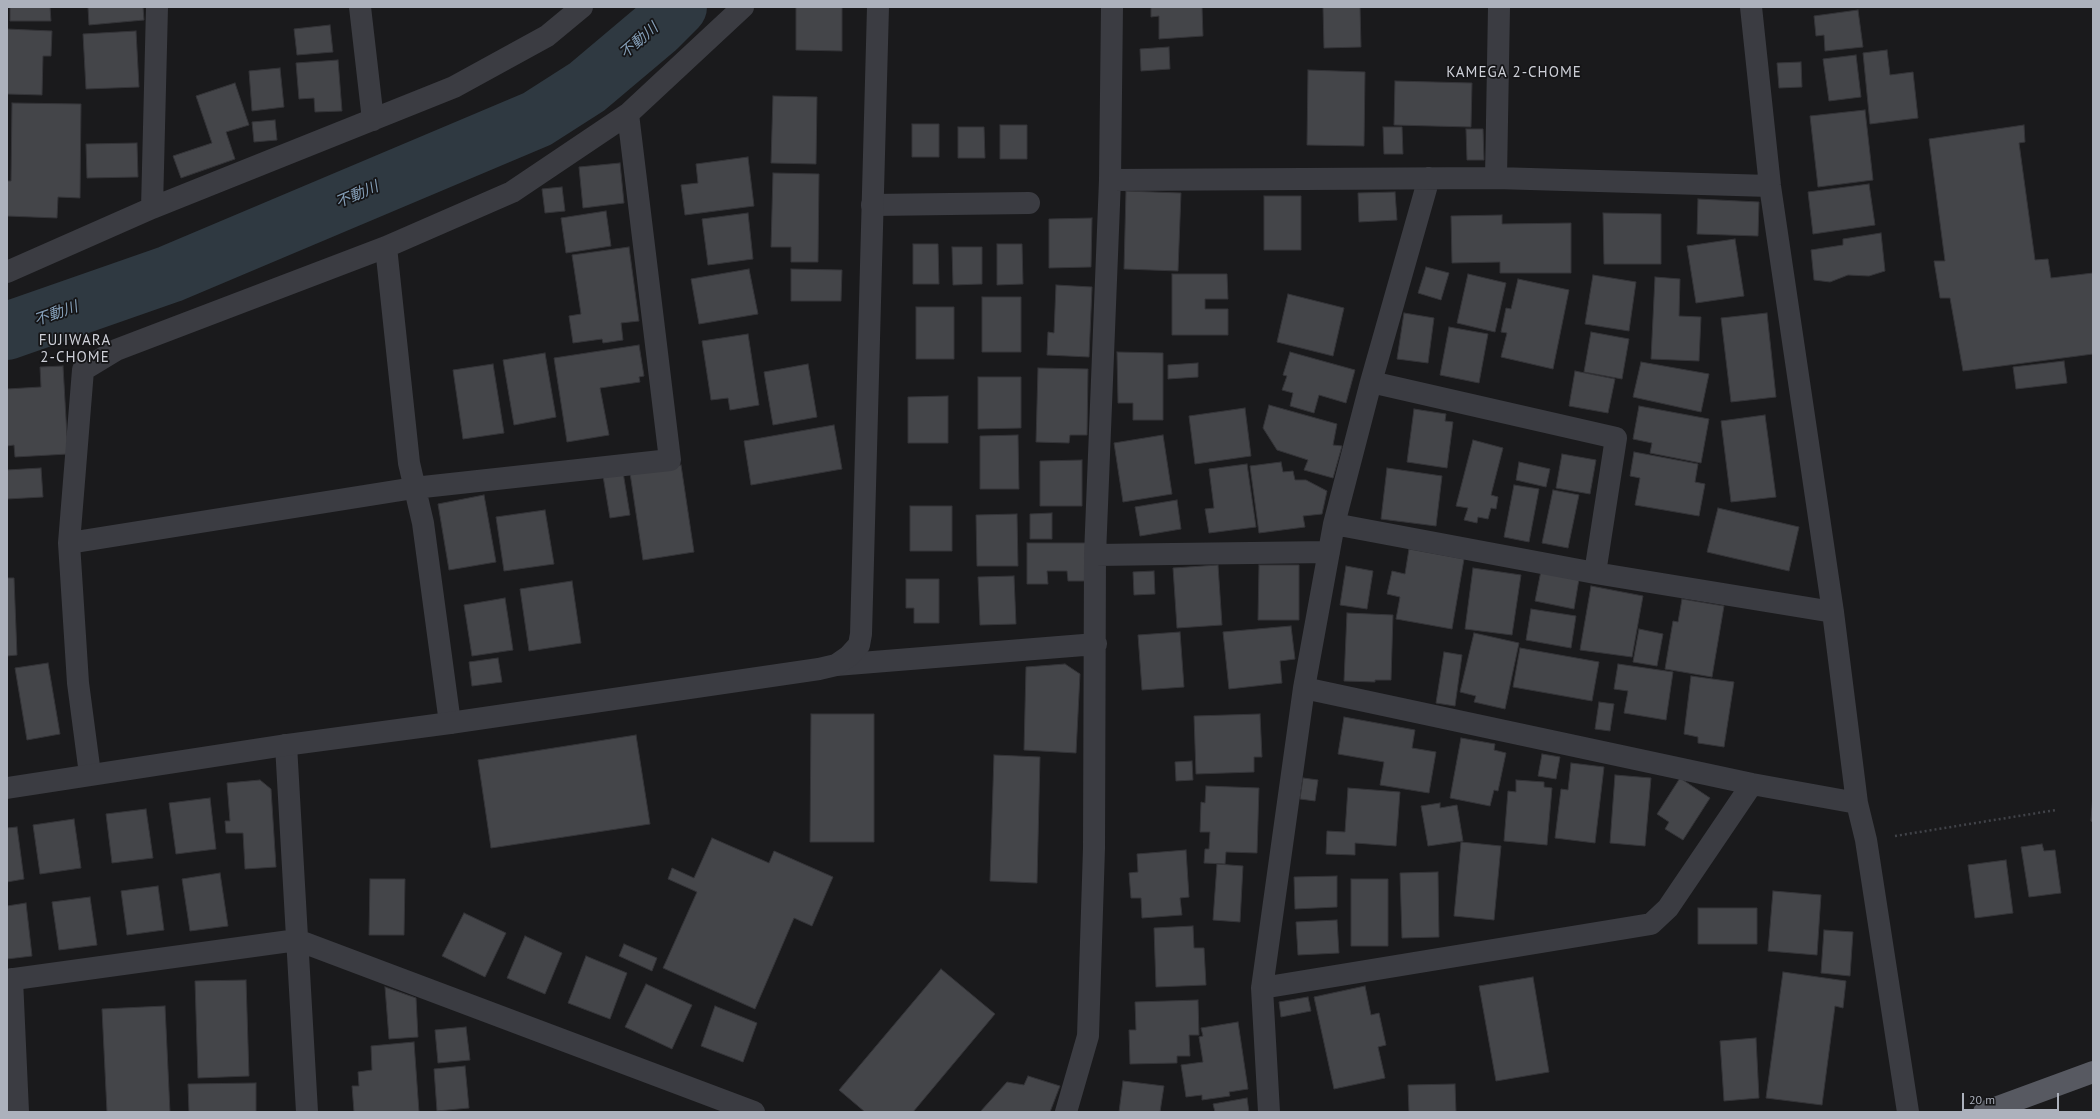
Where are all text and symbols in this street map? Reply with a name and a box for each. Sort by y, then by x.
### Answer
water label: 不動川 [616,19,662,63]
district label: KAMEGA 2-CHOME [1446,64,1582,82]
water label: 不動川 [333,178,381,212]
water label: 不動川 [32,298,80,330]
district label: FUJIWARA 2-CHOME [39,332,111,367]
scale bar [1964,1085,2061,1111]
text: 20 m [1969,1092,1995,1107]

